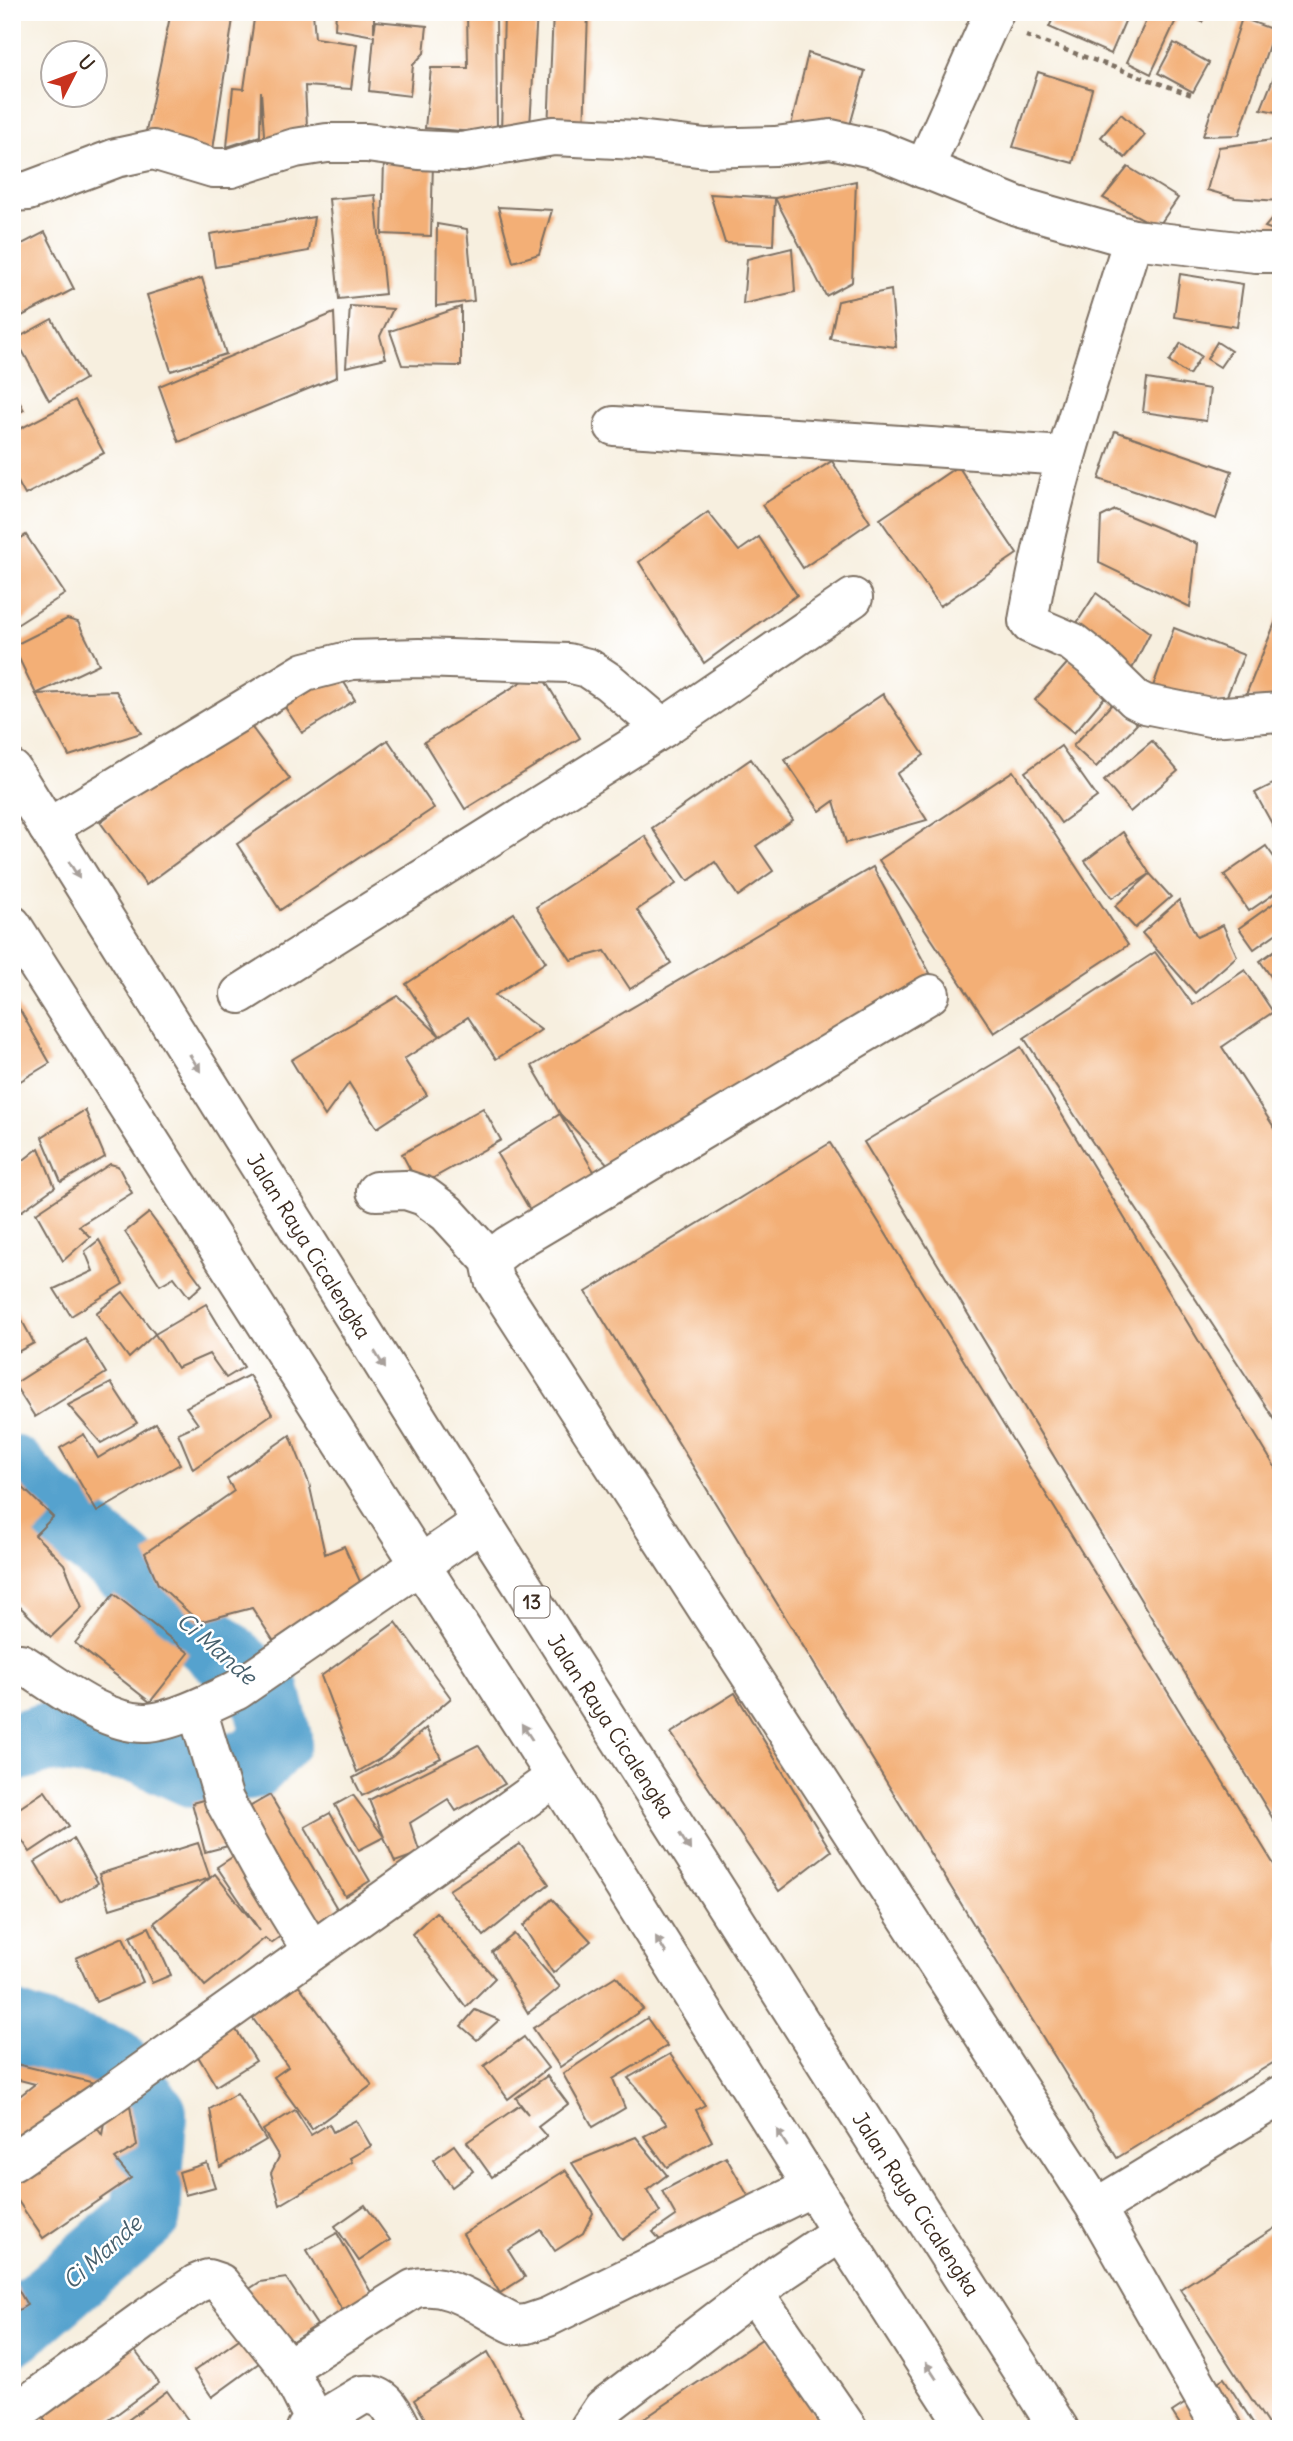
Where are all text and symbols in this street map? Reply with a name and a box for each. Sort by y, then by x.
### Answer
north arrow [38,38,108,108]
text: U [73,50,100,75]
one-way arrow [68,860,81,879]
one-way arrow [188,1053,201,1072]
street label: Jalan Raya Cicalengka [241,1148,377,1344]
one-way arrow [373,1350,386,1369]
road number: 13 [514,1586,550,1618]
water label: Ci Mande [171,1605,264,1692]
street label: Jalan Raya Cicalengka [541,1629,681,1823]
one-way arrow [521,1722,534,1742]
one-way arrow [678,1832,691,1851]
one-way arrow [655,1936,668,1955]
street label: Jalan Raya Cicalengka [846,2107,986,2301]
one-way arrow [775,2129,788,2148]
water label: Ci Mande [56,2208,149,2295]
one-way arrow [924,2362,937,2381]

